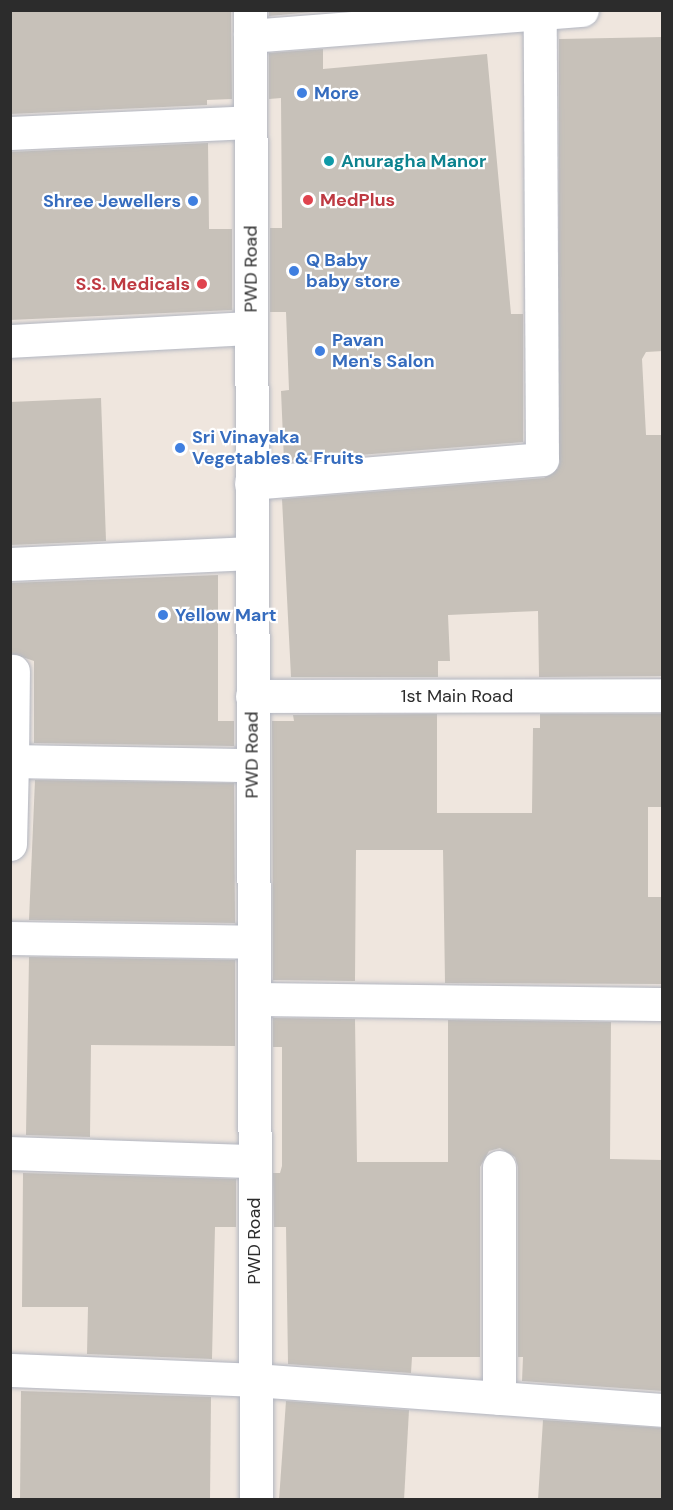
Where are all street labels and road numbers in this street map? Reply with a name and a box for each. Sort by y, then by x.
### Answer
street label: PWD Road [240,226,262,312]
street label: 1st Main Road [401,685,513,707]
street label: PWD Road [241,712,263,798]
street label: PWD Road [243,1198,265,1284]

